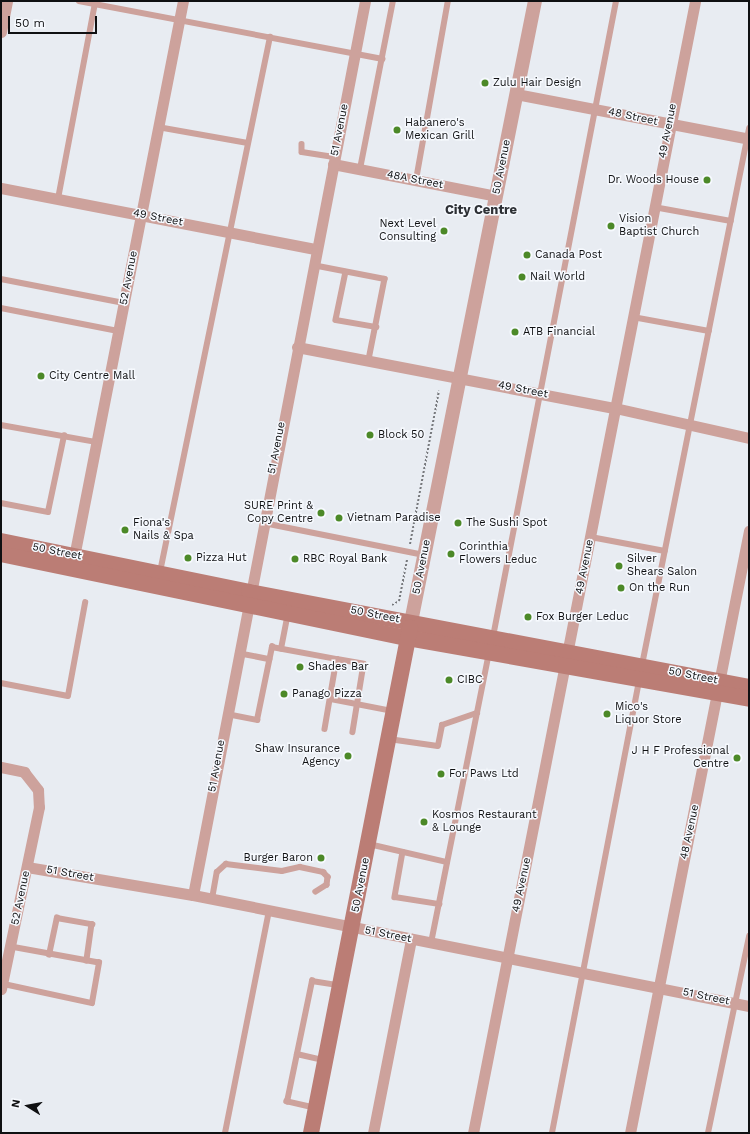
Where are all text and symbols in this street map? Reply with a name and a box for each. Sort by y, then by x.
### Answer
scale bar [10,8,99,34]
text: 50 m [15,16,45,30]
place label: Zulu Hair Design [493,76,581,90]
marker: Zulu Hair Design [480,78,490,88]
street label: 49 Avenue [656,102,680,160]
street label: 51 Avenue [328,103,352,157]
street label: 48 Street [607,105,659,129]
place label: Habanero's Mexican Grill [405,117,474,143]
marker: Habanero's Mexican Grill [392,125,402,135]
street label: 50 Avenue [490,138,514,196]
street label: 48A Street [385,168,445,192]
place label: Dr. Woods House [607,173,699,187]
marker: Dr. Woods House [702,175,712,185]
district label: City Centre [445,202,517,218]
street label: 49 Street [132,207,184,229]
place label: Vision Baptist Church [619,213,699,239]
place label: Next Level Consulting [379,218,436,244]
marker: Vision Baptist Church [606,221,616,231]
marker: Next Level Consulting [439,226,449,236]
place label: Canada Post [535,248,602,262]
street label: 52 Avenue [117,250,141,306]
marker: Canada Post [522,250,532,260]
place label: Nail World [530,270,586,284]
marker: Nail World [517,272,527,282]
place label: ATB Financial [523,325,595,339]
marker: ATB Financial [510,327,520,337]
place label: City Centre Mall [49,369,135,383]
marker: City Centre Mall [36,371,46,381]
street label: 49 Street [497,379,549,401]
street label: 51 Avenue [265,421,289,475]
place label: Block 50 [378,428,425,442]
marker: Block 50 [365,430,375,440]
place label: SURE Print & Copy Centre [244,500,313,526]
marker: SURE Print & Copy Centre [316,508,326,518]
place label: Vietnam Paradise [347,511,441,525]
marker: Vietnam Paradise [334,513,344,523]
place label: The Sushi Spot [466,516,547,530]
place label: Fiona's Nails & Spa [133,517,194,543]
marker: The Sushi Spot [453,518,463,528]
marker: Fiona's Nails & Spa [120,525,130,535]
street label: 50 Avenue [410,538,434,596]
street label: 49 Avenue [573,538,597,596]
street label: 50 Street [31,541,83,563]
place label: Corinthia Flowers Leduc [459,541,537,567]
marker: Corinthia Flowers Leduc [446,549,456,559]
place label: Pizza Hut [196,551,247,565]
place label: RBC Royal Bank [303,552,388,566]
marker: Pizza Hut [183,553,193,563]
place label: Silver Shears Salon [627,553,697,579]
marker: RBC Royal Bank [290,554,300,564]
marker: Silver Shears Salon [614,561,624,571]
place label: On the Run [629,581,690,595]
marker: On the Run [616,583,626,593]
street label: 50 Street [349,604,401,626]
place label: Fox Burger Leduc [536,610,629,624]
marker: Fox Burger Leduc [523,612,533,622]
place label: Shades Bar [308,660,369,674]
marker: Shades Bar [295,662,305,672]
street label: 50 Street [667,665,719,687]
place label: CIBC [457,673,483,687]
marker: CIBC [444,675,454,685]
place label: Panago Pizza [292,687,362,701]
marker: Panago Pizza [279,689,289,699]
place label: Mico's Liquor Store [615,701,682,727]
marker: Mico's Liquor Store [602,709,612,719]
street label: 51 Avenue [206,739,228,793]
place label: Shaw Insurance Agency [255,743,340,769]
place label: J H F Professional Centre [631,745,729,771]
marker: Shaw Insurance Agency [343,751,353,761]
marker: J H F Professional Centre [732,753,742,763]
place label: For Paws Ltd [449,767,519,781]
marker: For Paws Ltd [436,769,446,779]
street label: 48 Avenue [678,803,702,861]
place label: Kosmos Restaurant & Lounge [432,809,537,835]
marker: Kosmos Restaurant & Lounge [419,817,429,827]
place label: Burger Baron [243,851,313,865]
marker: Burger Baron [316,853,326,863]
street label: 50 Avenue [349,856,373,914]
street label: 49 Avenue [510,856,534,914]
street label: 51 Street [45,863,95,885]
street label: 52 Avenue [9,869,33,927]
street label: 51 Street [363,924,413,946]
street label: 51 Street [681,986,731,1008]
north arrow [8,1086,48,1126]
text: N [9,1098,23,1109]

